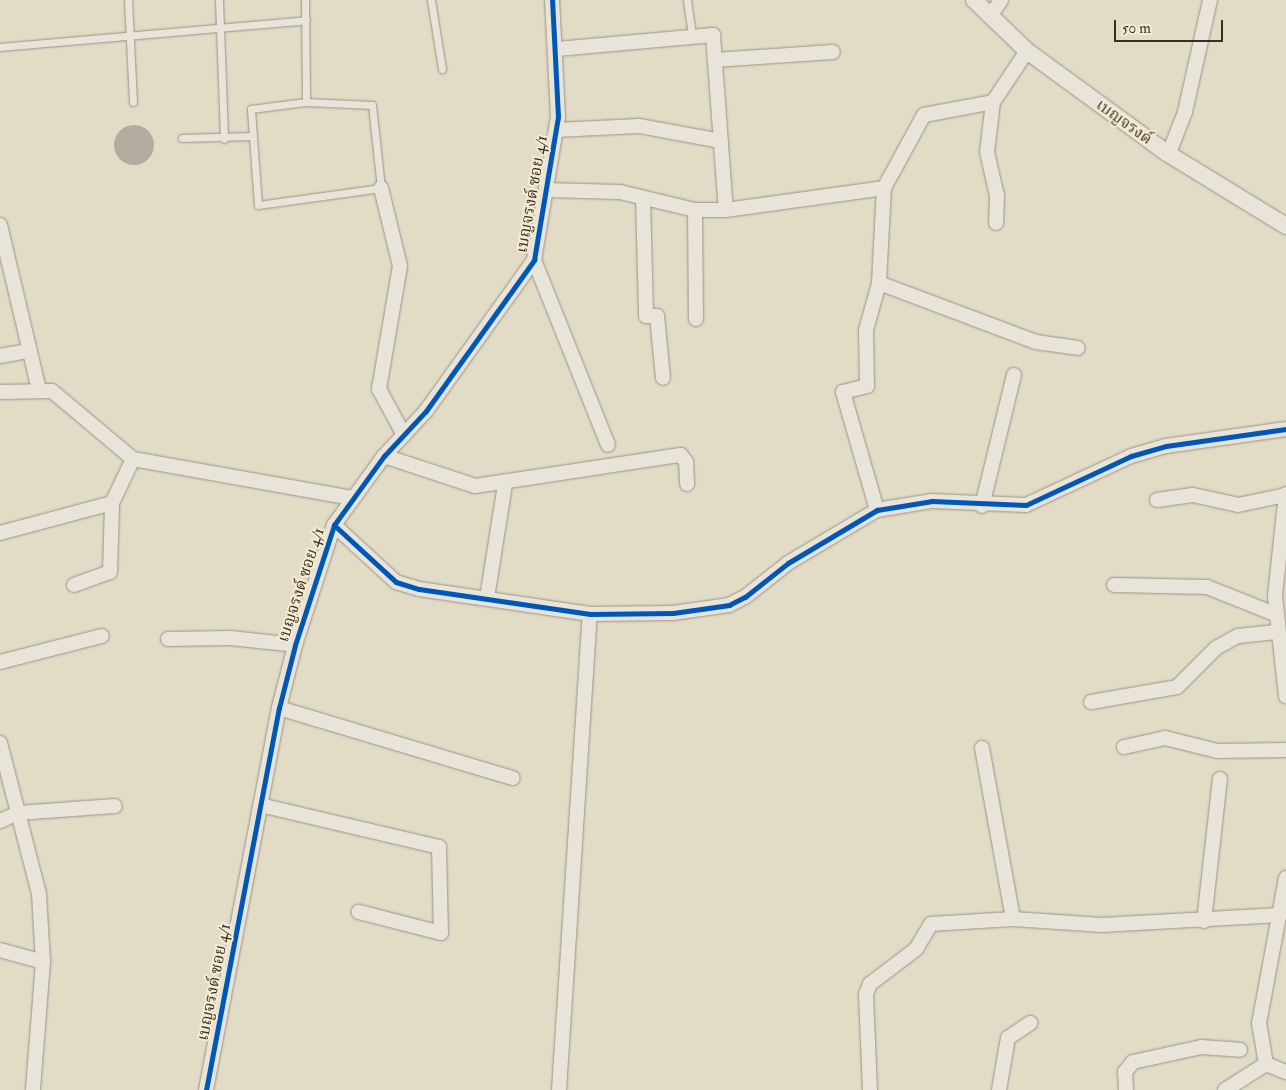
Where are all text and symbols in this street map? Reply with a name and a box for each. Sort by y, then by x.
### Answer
scale bar [1116,10,1225,42]
text: 50 m [1122,19,1151,38]
street label: เบญจรงด์ [1092,95,1156,149]
street label: เบญจรงด์ ซอย 4/1 [512,134,552,254]
street label: เบญจรงด์ ซอย 4/1 [273,525,329,645]
street label: เบญจรงด์ ซอย 4/1 [193,922,235,1042]

